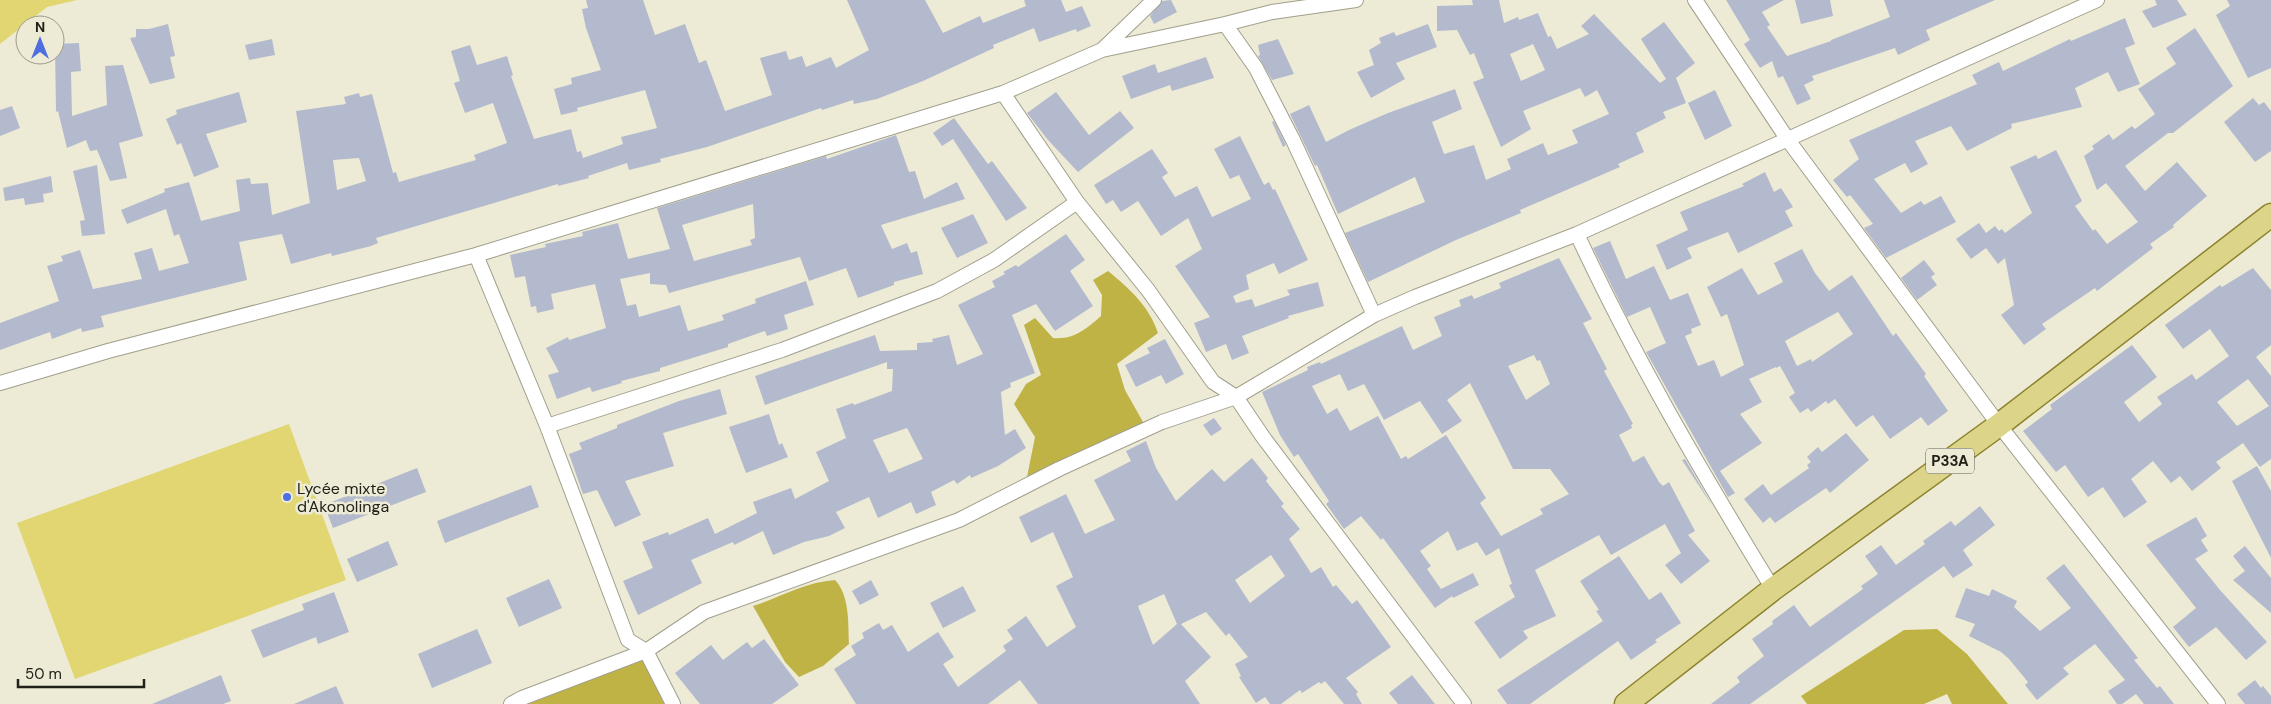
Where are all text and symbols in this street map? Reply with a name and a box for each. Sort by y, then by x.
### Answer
north arrow [15,15,65,65]
text: N [35,18,45,36]
road number: P33A [1926,448,1974,474]
place label: Lycée mixte d'Akonolinga [297,478,389,517]
marker: Lycée mixte d'Akonolinga [281,491,293,503]
scale bar [18,656,144,688]
text: 50 m [25,664,62,684]

